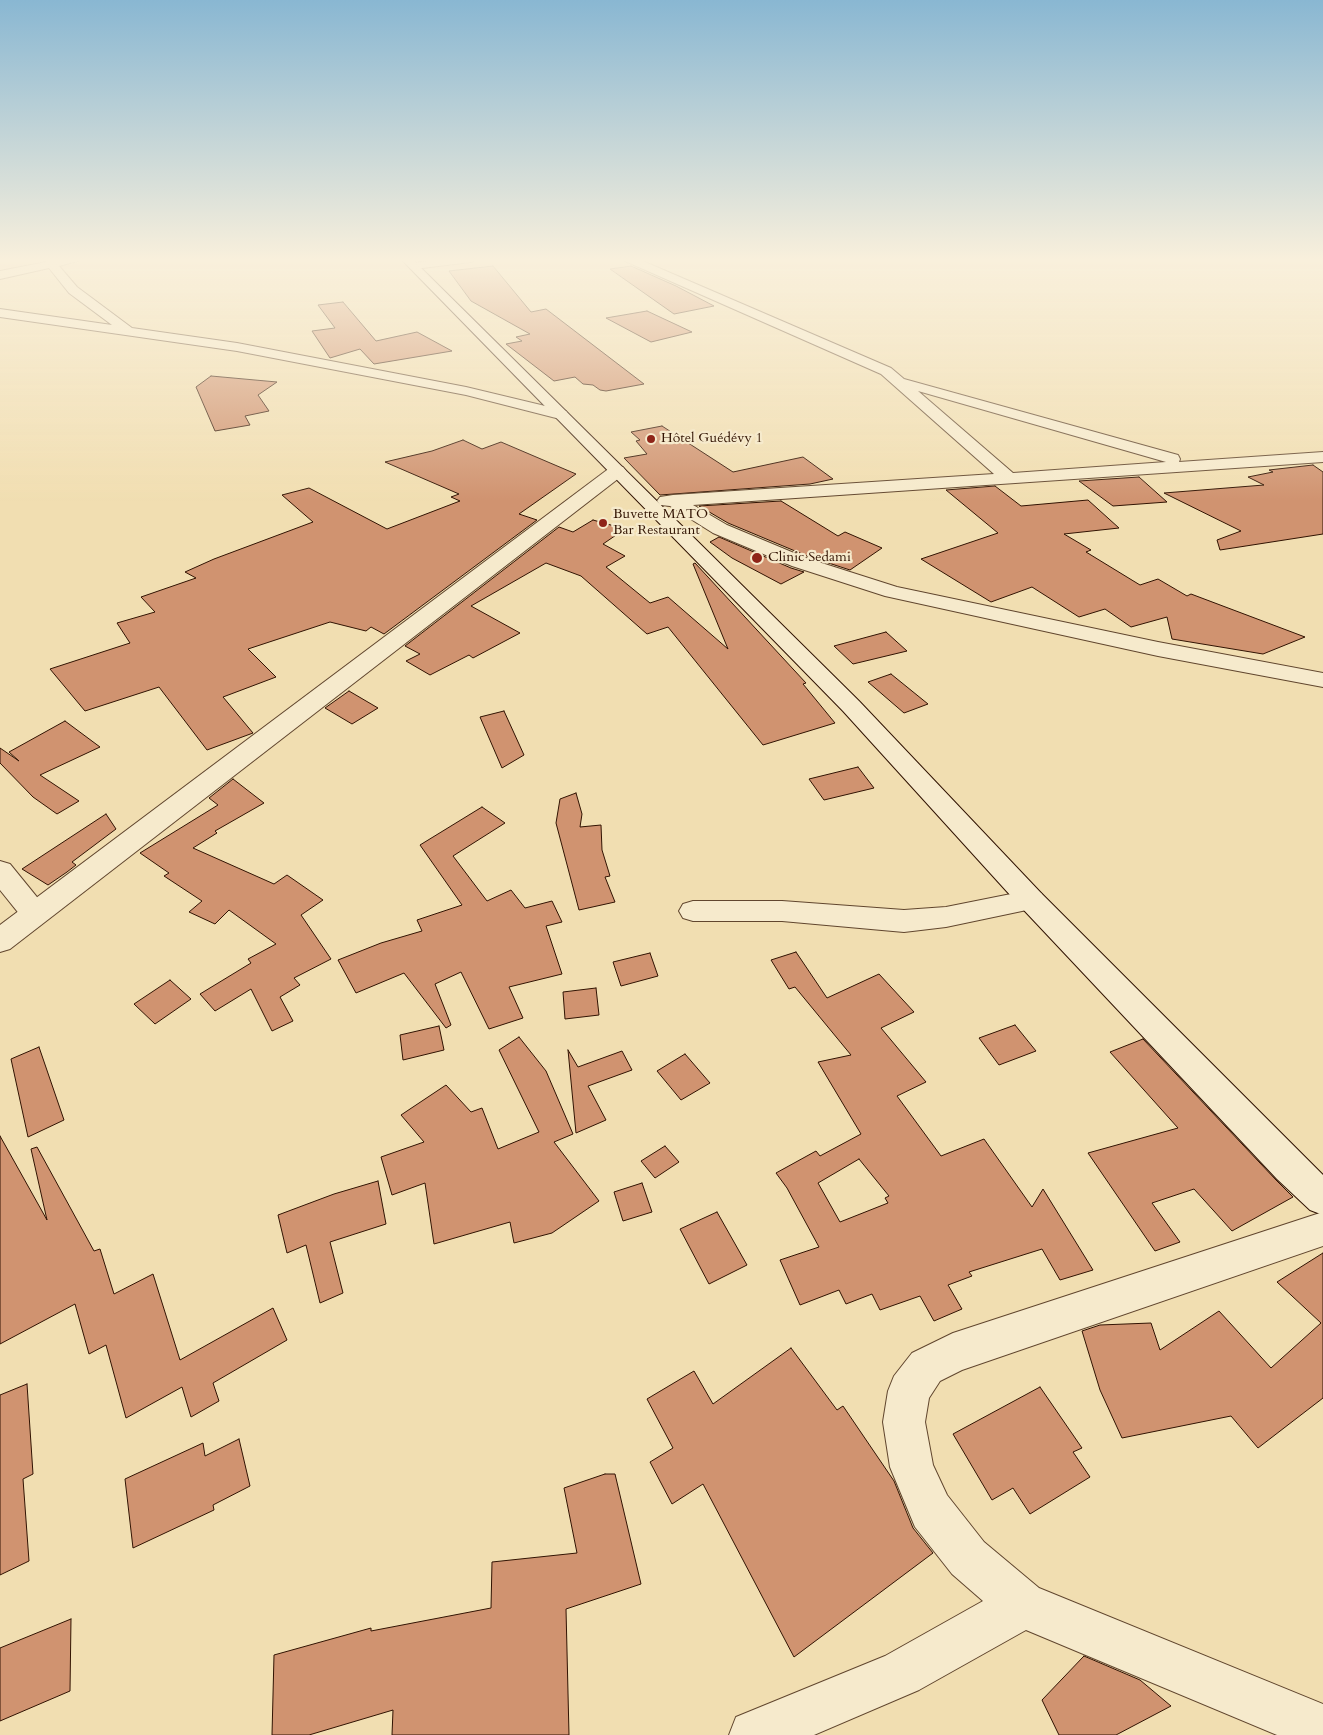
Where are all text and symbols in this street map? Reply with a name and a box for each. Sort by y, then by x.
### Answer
place label: Hôtel Guédévy 1 [661,431,763,447]
marker: Hôtel Guédévy 1 [645,433,657,445]
place label: Buvette MATO Bar Restaurant [613,507,708,540]
marker: Buvette MATO Bar Restaurant [597,517,609,529]
place label: Clinic Sedami [768,550,851,566]
marker: Clinic Sedami [750,551,764,565]

